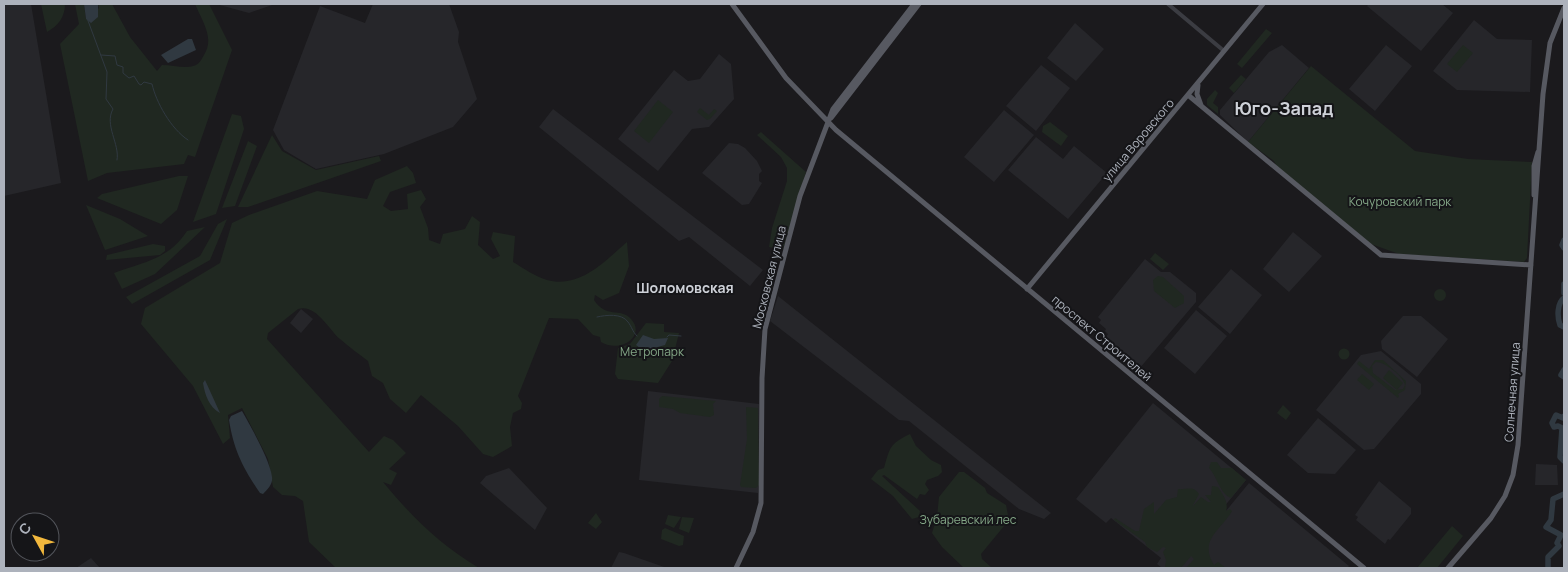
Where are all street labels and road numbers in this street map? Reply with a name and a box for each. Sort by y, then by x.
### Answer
street label: улица Воровского [1098,95,1178,185]
street label: Московская улица [748,224,790,330]
street label: проспект Строителей [1048,291,1156,385]
street label: Солнечная улица [1500,342,1524,442]

